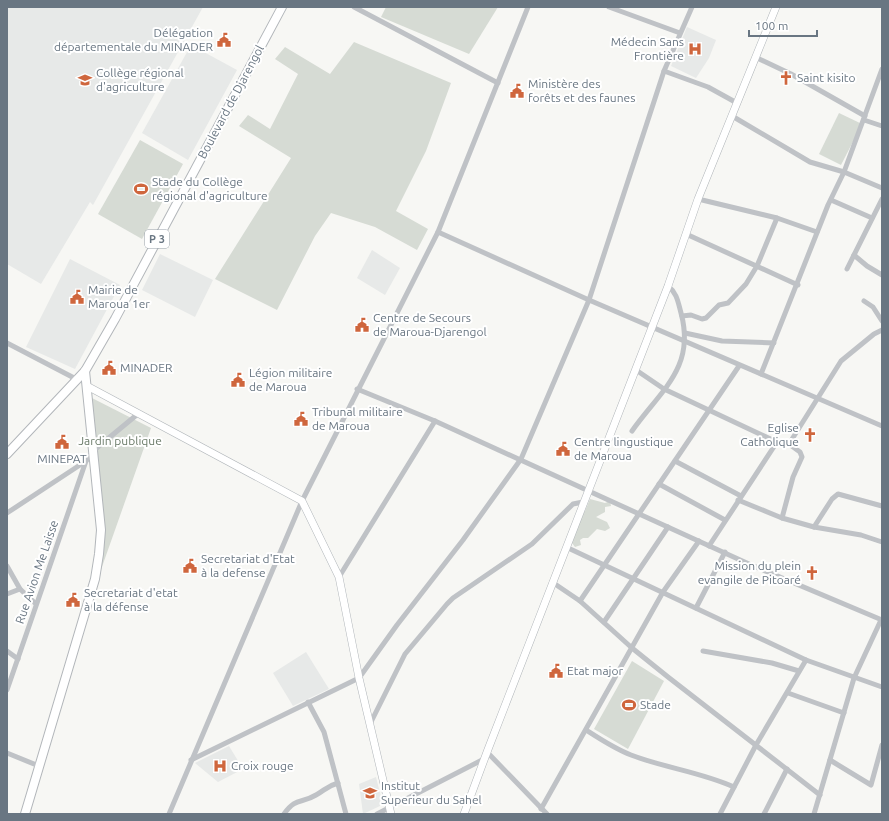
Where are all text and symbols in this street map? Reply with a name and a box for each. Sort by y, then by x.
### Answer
scale bar [749,12,817,38]
text: 100 m [755,19,788,32]
place label: Délégation départementale du MINADER [54,26,214,53]
public building icon: Délégation départementale du MINADER [216,32,232,48]
place label: Médecin Sans Frontière [611,35,684,62]
hospital icon: Médecin Sans Frontière [687,41,703,57]
street label: Boulevard de Djarengol [195,43,266,161]
place label: Collège régional d'agriculture [96,66,184,93]
church icon: Saint kisito [778,70,794,86]
place label: Saint kisito [797,71,856,84]
school or university icon: Collège régional d'agriculture [77,72,93,88]
place label: Ministère des forêts et des faunes [528,77,635,104]
public building icon: Ministère des forêts et des faunes [509,83,525,99]
place label: Stade du Collège régional d'agriculture [152,175,268,202]
sports icon: Stade du Collège régional d'agriculture [133,181,149,197]
road number: P 3 [145,230,169,248]
place label: Mairie de Maroua 1er [88,283,150,310]
public building icon: Mairie de Maroua 1er [69,289,85,305]
place label: Centre de Secours de Maroua-Djarengol [373,311,487,338]
public building icon: Centre de Secours de Maroua-Djarengol [354,317,370,333]
public building icon: MINADER [101,360,117,376]
place label: MINADER [120,361,173,374]
place label: Légion militaire de Maroua [249,366,332,393]
public building icon: Légion militaire de Maroua [230,372,246,388]
place label: Tribunal militaire de Maroua [312,405,403,432]
public building icon: Tribunal militaire de Maroua [293,411,309,427]
place label: Eglise Catholique [740,421,799,448]
church icon: Eglise Catholique [802,427,818,443]
public building icon: MINEPAT [54,434,70,450]
park label: Jardin publique [78,434,162,447]
place label: Centre lingustique de Maroua [574,435,673,462]
public building icon: Centre lingustique de Maroua [555,441,571,457]
place label: MINEPAT [37,452,87,465]
street label: Rue Avion Me Laisse [13,518,60,625]
place label: Secretariat d'Etat à la defense [201,552,295,579]
public building icon: Secretariat d'Etat à la defense [182,558,198,574]
place label: Mission du plein evangile de Pitoaré [698,559,801,586]
church icon: Mission du plein evangile de Pitoaré [804,565,820,581]
place label: Secretariat d'etat à la défense [84,586,178,613]
public building icon: Secretariat d'etat à la défense [65,592,81,608]
public building icon: Etat major [548,663,564,679]
place label: Etat major [567,664,624,677]
sports icon: Stade [621,697,637,713]
place label: Stade [640,698,671,711]
hospital icon: Croix rouge [212,758,228,774]
place label: Croix rouge [231,759,294,772]
place label: Institut Superieur du Sahel [381,779,482,806]
school or university icon: Institut Superieur du Sahel [362,785,378,801]

